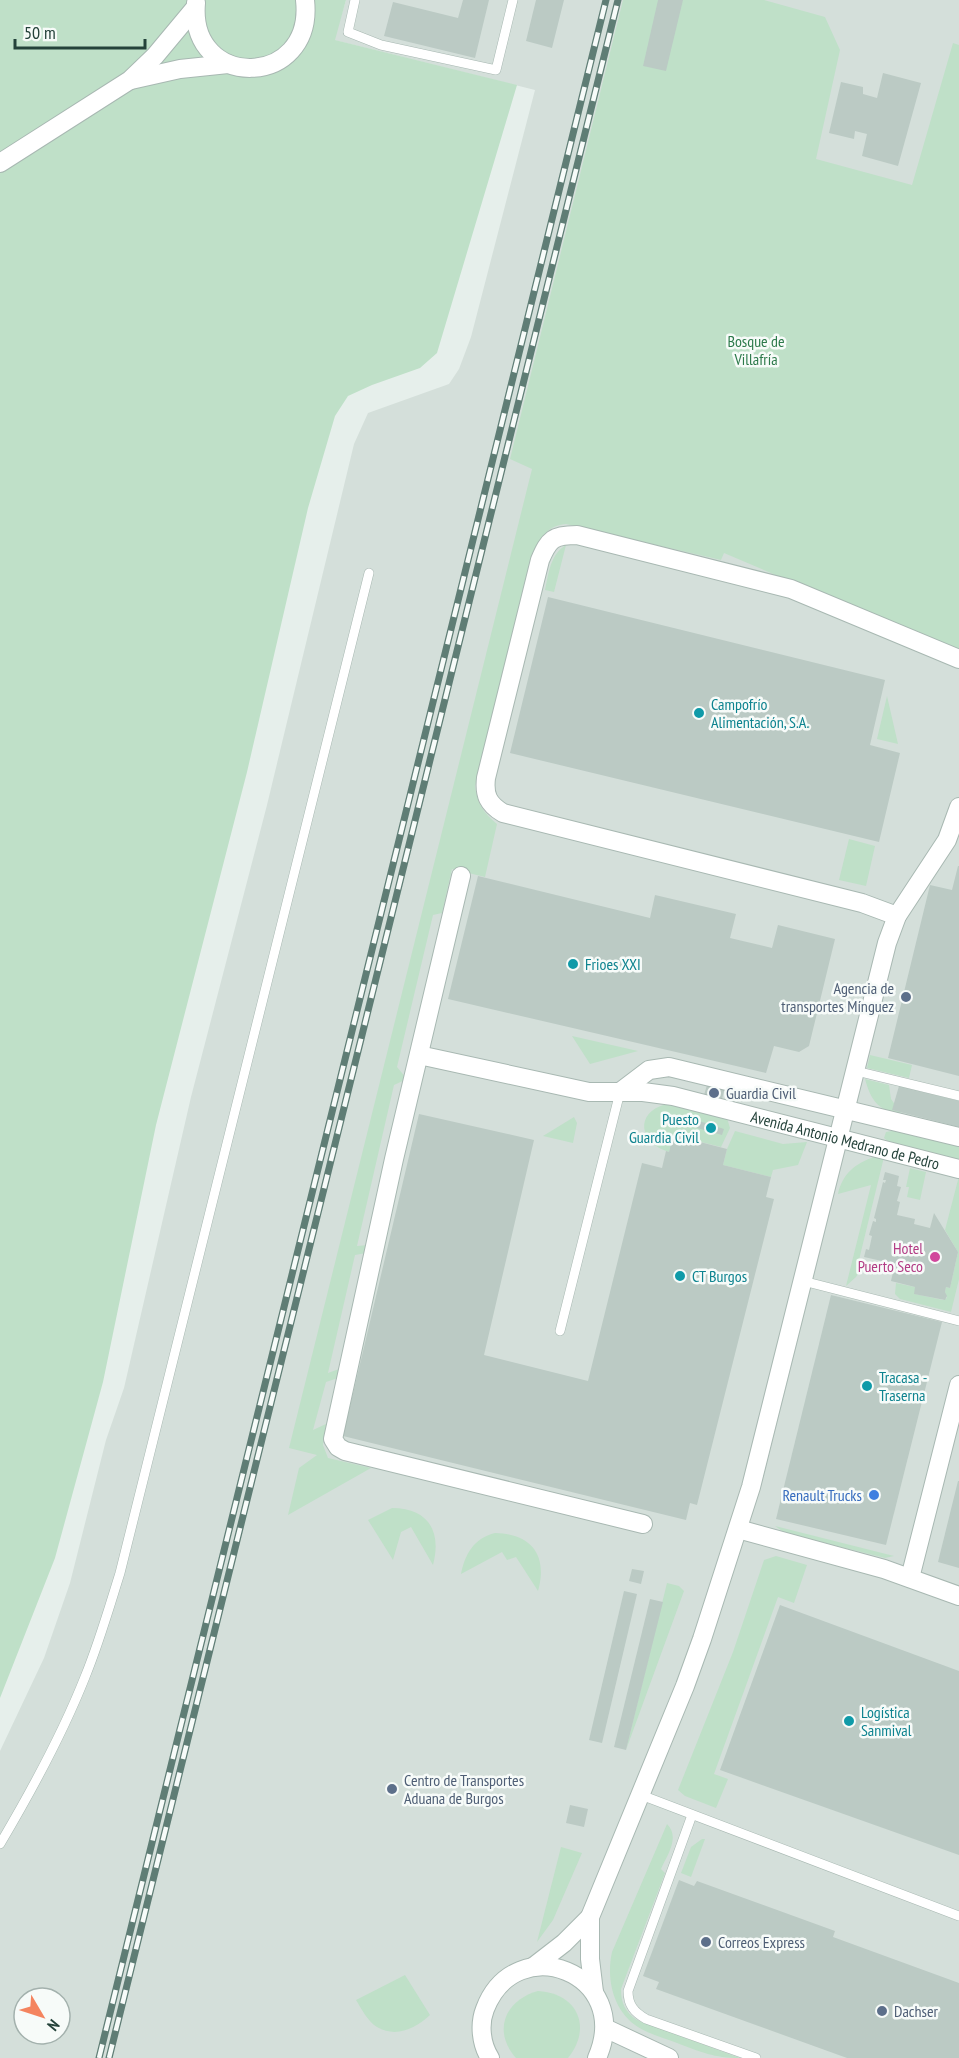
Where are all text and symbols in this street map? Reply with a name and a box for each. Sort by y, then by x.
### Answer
scale bar [15,12,146,50]
text: 50 m [24,21,56,44]
park label: Bosque de Villafría [727,331,785,369]
place label: Campofrío Alimentación, S.A. [711,694,810,732]
marker: Campofrío Alimentación, S.A. [692,706,706,720]
place label: Frioes XXI [585,954,641,974]
marker: Frioes XXI [566,957,580,971]
place label: Agencia de transportes Mínguez [781,978,894,1016]
marker: Agencia de transportes Mínguez [899,990,913,1004]
place label: Guardia Civil [726,1083,796,1103]
marker: Guardia Civil [707,1086,721,1100]
street label: Avenida Antonio Medrano de Pedro [749,1106,942,1174]
place label: Puesto Guardia Civil [629,1109,699,1147]
marker: Puesto Guardia Civil [704,1121,718,1135]
place label: Hotel Puerto Seco [858,1238,923,1276]
marker: Hotel Puerto Seco [928,1250,942,1264]
place label: CT Burgos [692,1266,747,1286]
marker: CT Burgos [673,1269,687,1283]
place label: Tracasa - Traserna [879,1367,927,1405]
marker: Tracasa - Traserna [860,1379,874,1393]
place label: Renault Trucks [782,1485,862,1505]
marker: Renault Trucks [867,1488,881,1502]
place label: Logística Sanmival [861,1702,912,1740]
marker: Logística Sanmival [842,1714,856,1728]
place label: Centro de Transportes Aduana de Burgos [404,1770,524,1808]
marker: Centro de Transportes Aduana de Burgos [385,1782,399,1796]
place label: Correos Express [718,1932,805,1952]
marker: Correos Express [699,1935,713,1949]
north arrow [12,1986,72,2046]
place label: Dachser [894,2001,939,2021]
marker: Dachser [875,2004,889,2018]
text: N [43,2016,64,2035]

